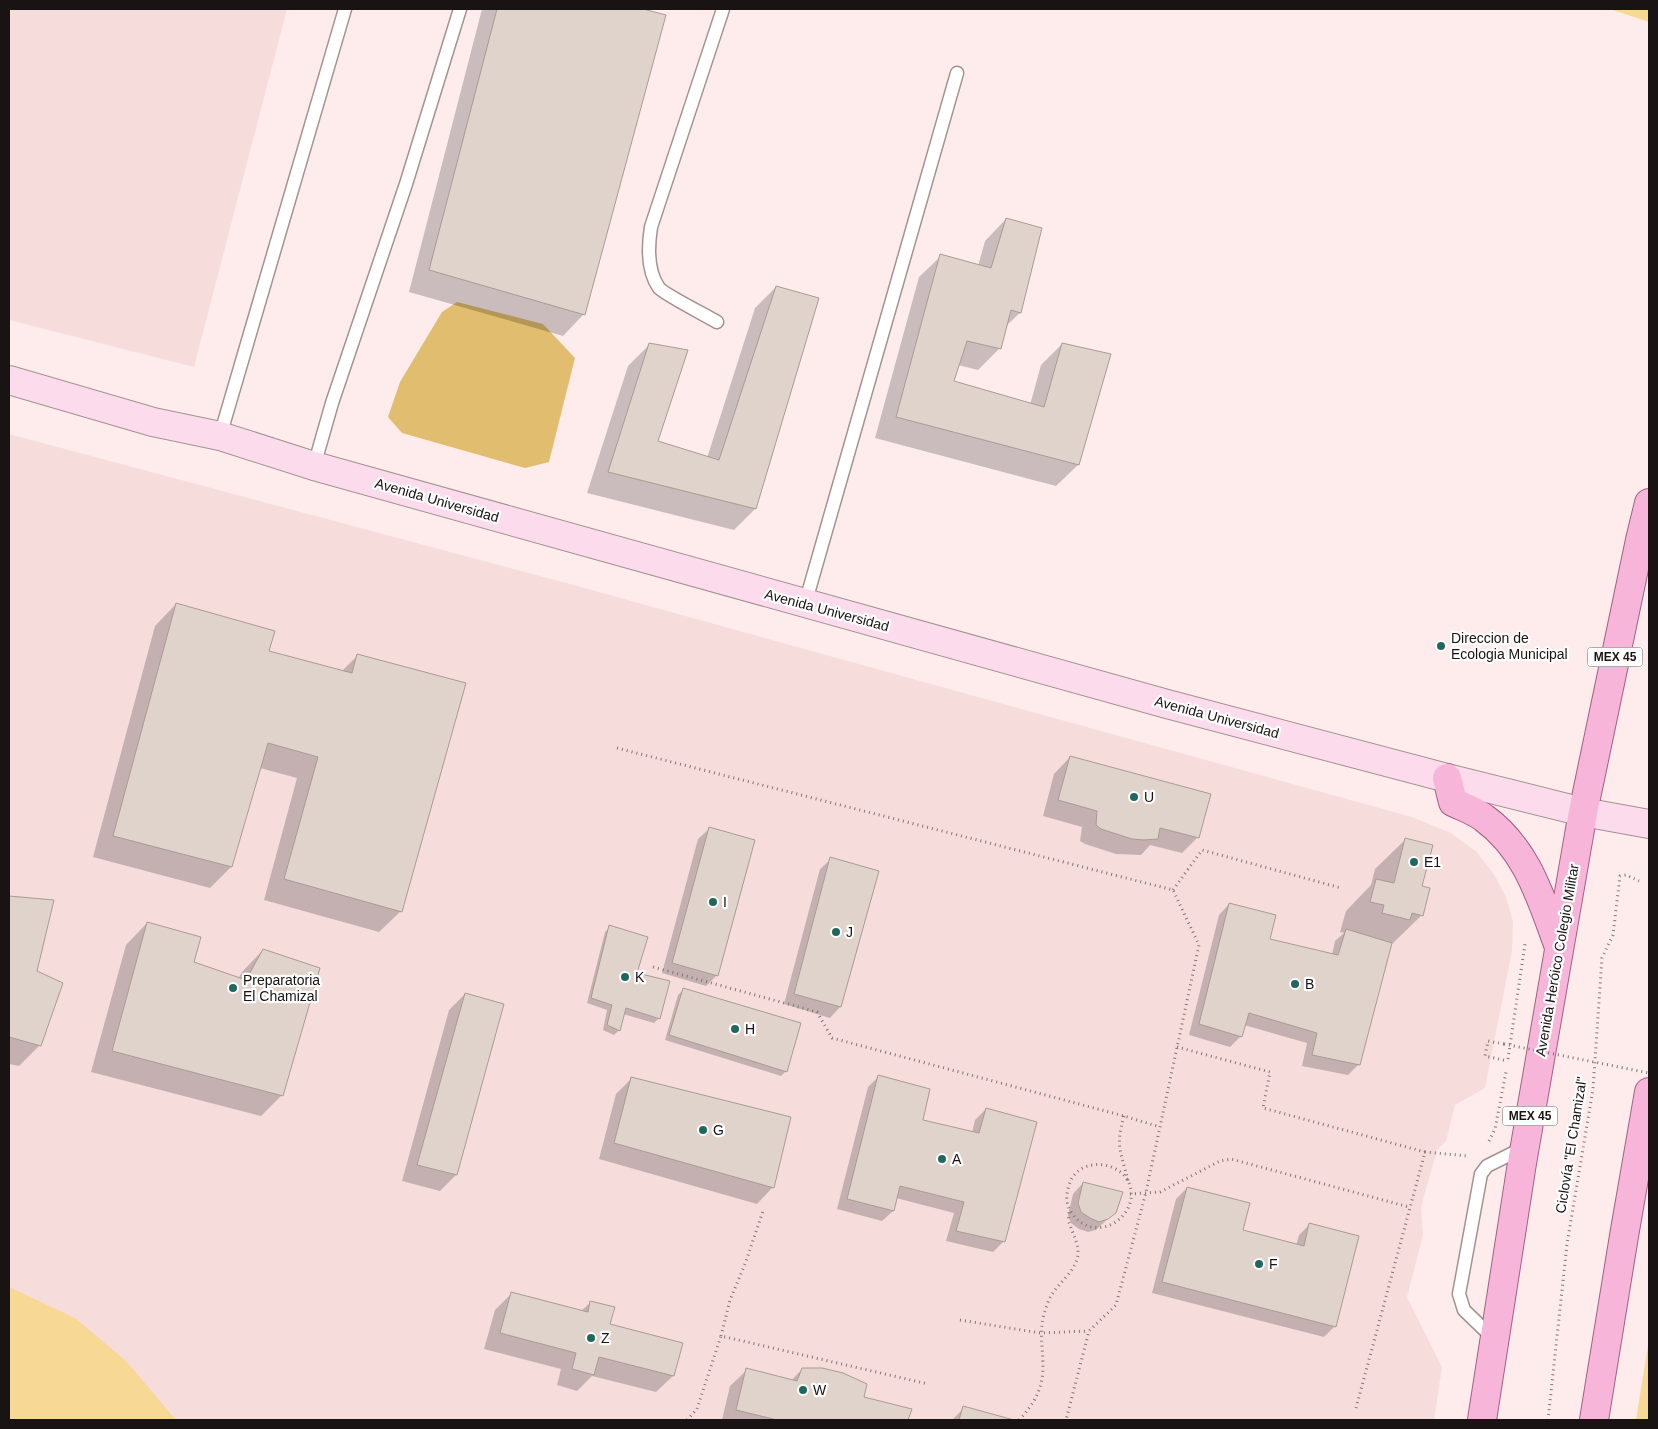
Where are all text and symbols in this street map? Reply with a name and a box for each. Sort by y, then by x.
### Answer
street label: Avenida Universidad [373,475,501,525]
street label: Avenida Universidad [763,586,891,634]
place label: Direccion de Ecologia Municipal [1451,630,1568,662]
marker: Direccion de Ecologia Municipal [1435,640,1447,652]
road number: MEX 45 [1588,648,1642,666]
street label: Avenida Universidad [1153,693,1281,741]
place label: U [1144,789,1154,805]
marker: U [1128,791,1140,803]
place label: E1 [1424,854,1441,870]
marker: E1 [1408,856,1420,868]
street label: Avenida Heróico Colegio Militar [1532,862,1582,1057]
place label: I [723,894,727,910]
marker: I [707,896,719,908]
place label: J [846,924,853,940]
marker: J [830,926,842,938]
place label: K [635,969,645,985]
marker: K [619,971,631,983]
place label: Preparatoria El Chamizal [243,972,320,1004]
place label: B [1305,976,1314,992]
marker: B [1289,978,1301,990]
marker: Preparatoria El Chamizal [227,982,239,994]
place label: H [745,1021,755,1037]
marker: H [729,1023,741,1035]
street label: Ciclovía "El Chamizal" [1552,1075,1590,1215]
road number: MEX 45 [1502,1106,1558,1126]
place label: G [713,1122,724,1138]
marker: G [697,1124,709,1136]
place label: A [952,1151,962,1167]
marker: A [936,1153,948,1165]
place label: F [1269,1256,1278,1272]
marker: F [1253,1258,1265,1270]
place label: Z [601,1330,610,1346]
marker: Z [585,1332,597,1344]
place label: W [813,1382,827,1398]
marker: W [797,1384,809,1396]

